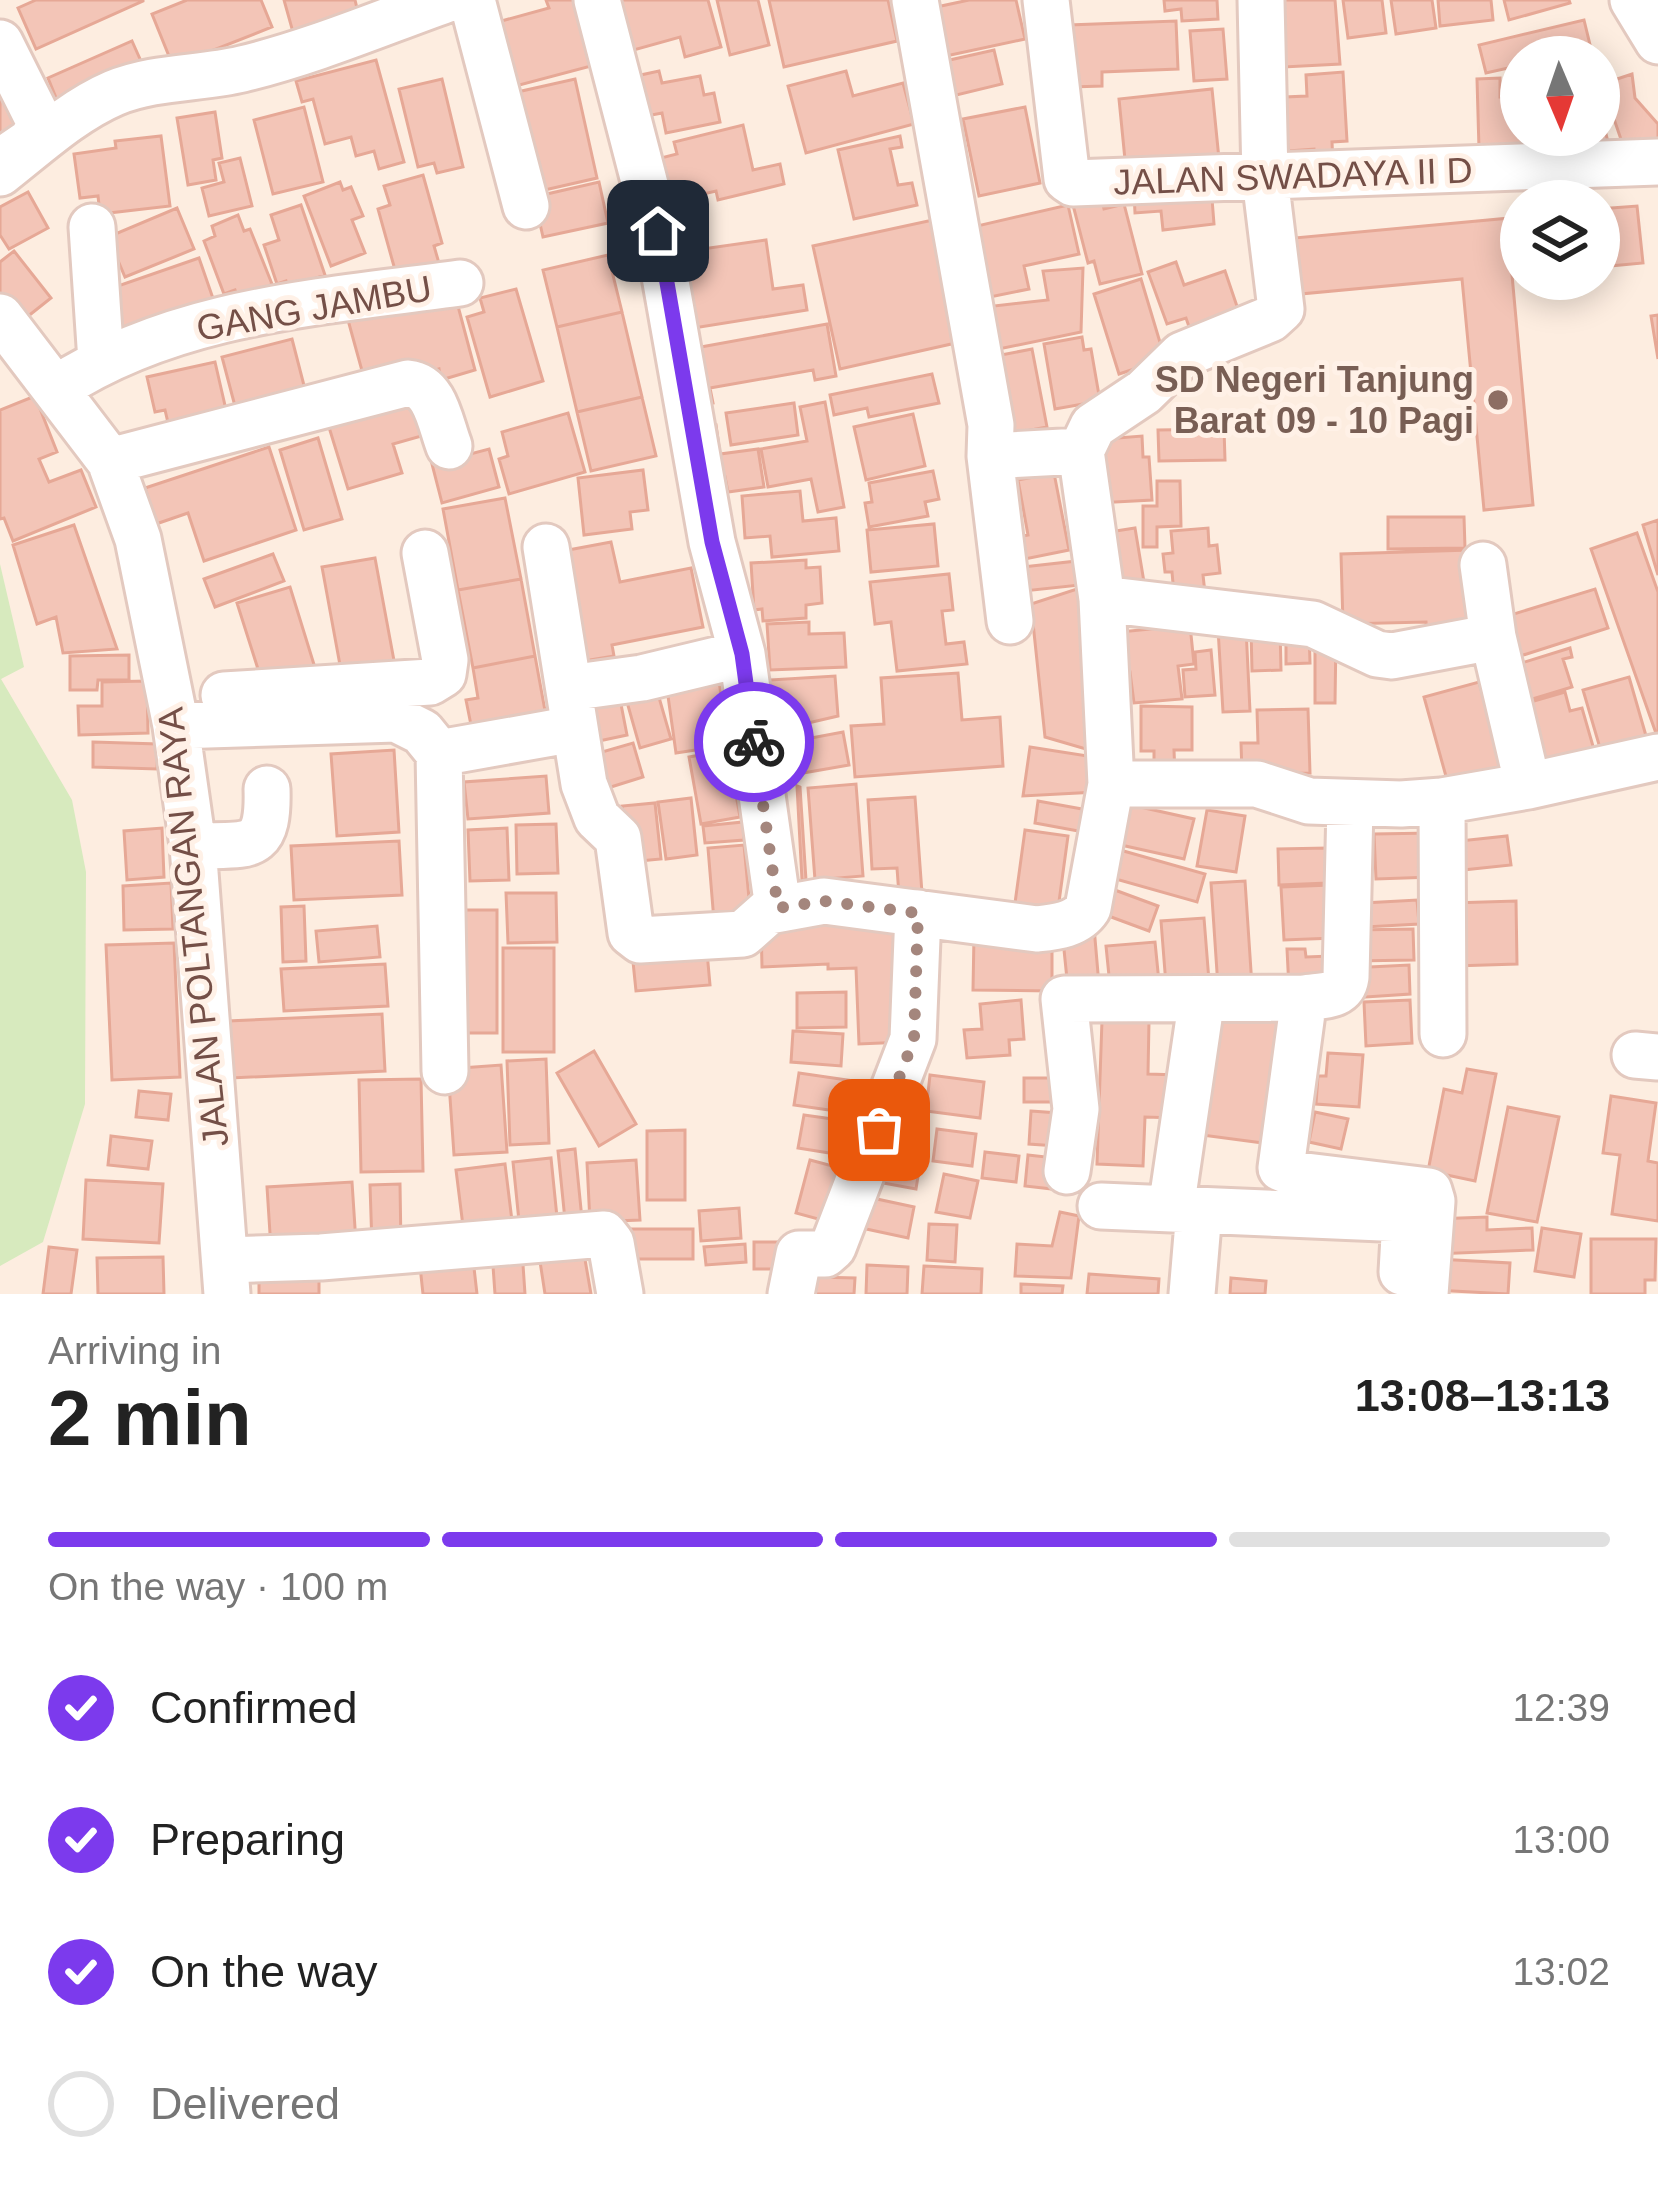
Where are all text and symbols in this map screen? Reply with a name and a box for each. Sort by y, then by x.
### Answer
north arrow [1500,36,1620,156]
map controls [1500,36,1620,300]
street label: JALAN SWADAYA II D [1113,149,1473,203]
pin [607,180,709,282]
button: layers [1500,180,1620,300]
icon: home [625,198,691,264]
street label: GANG JAMBU [193,267,435,349]
place label: SD Negeri Tanjung Barat 09 - 10 Pagi [1155,359,1474,441]
marker: SD Negeri Tanjung Barat 09 - 10 Pagi [1485,387,1511,413]
courier [694,682,814,802]
street label: JALAN POLTANGAN RAYA [150,705,236,1149]
icon: bike [721,709,787,775]
pin [828,1079,930,1181]
icon: bag [846,1097,912,1163]
text: Arriving in [48,1329,221,1372]
text: 13:08–13:13 [1355,1370,1610,1421]
text: 2 min [48,1374,252,1462]
text: On the way · 100 m [48,1565,388,1608]
icon: check [48,1675,114,1741]
text: Confirmed [150,1682,358,1733]
text: 12:39 [1512,1686,1610,1729]
icon: check [48,1807,114,1873]
text: Preparing [150,1814,345,1865]
text: 13:00 [1512,1818,1610,1861]
icon: check [48,1939,114,2005]
text: On the way [150,1946,378,1997]
text: 13:02 [1512,1950,1610,1993]
text: Delivered [150,2078,340,2129]

